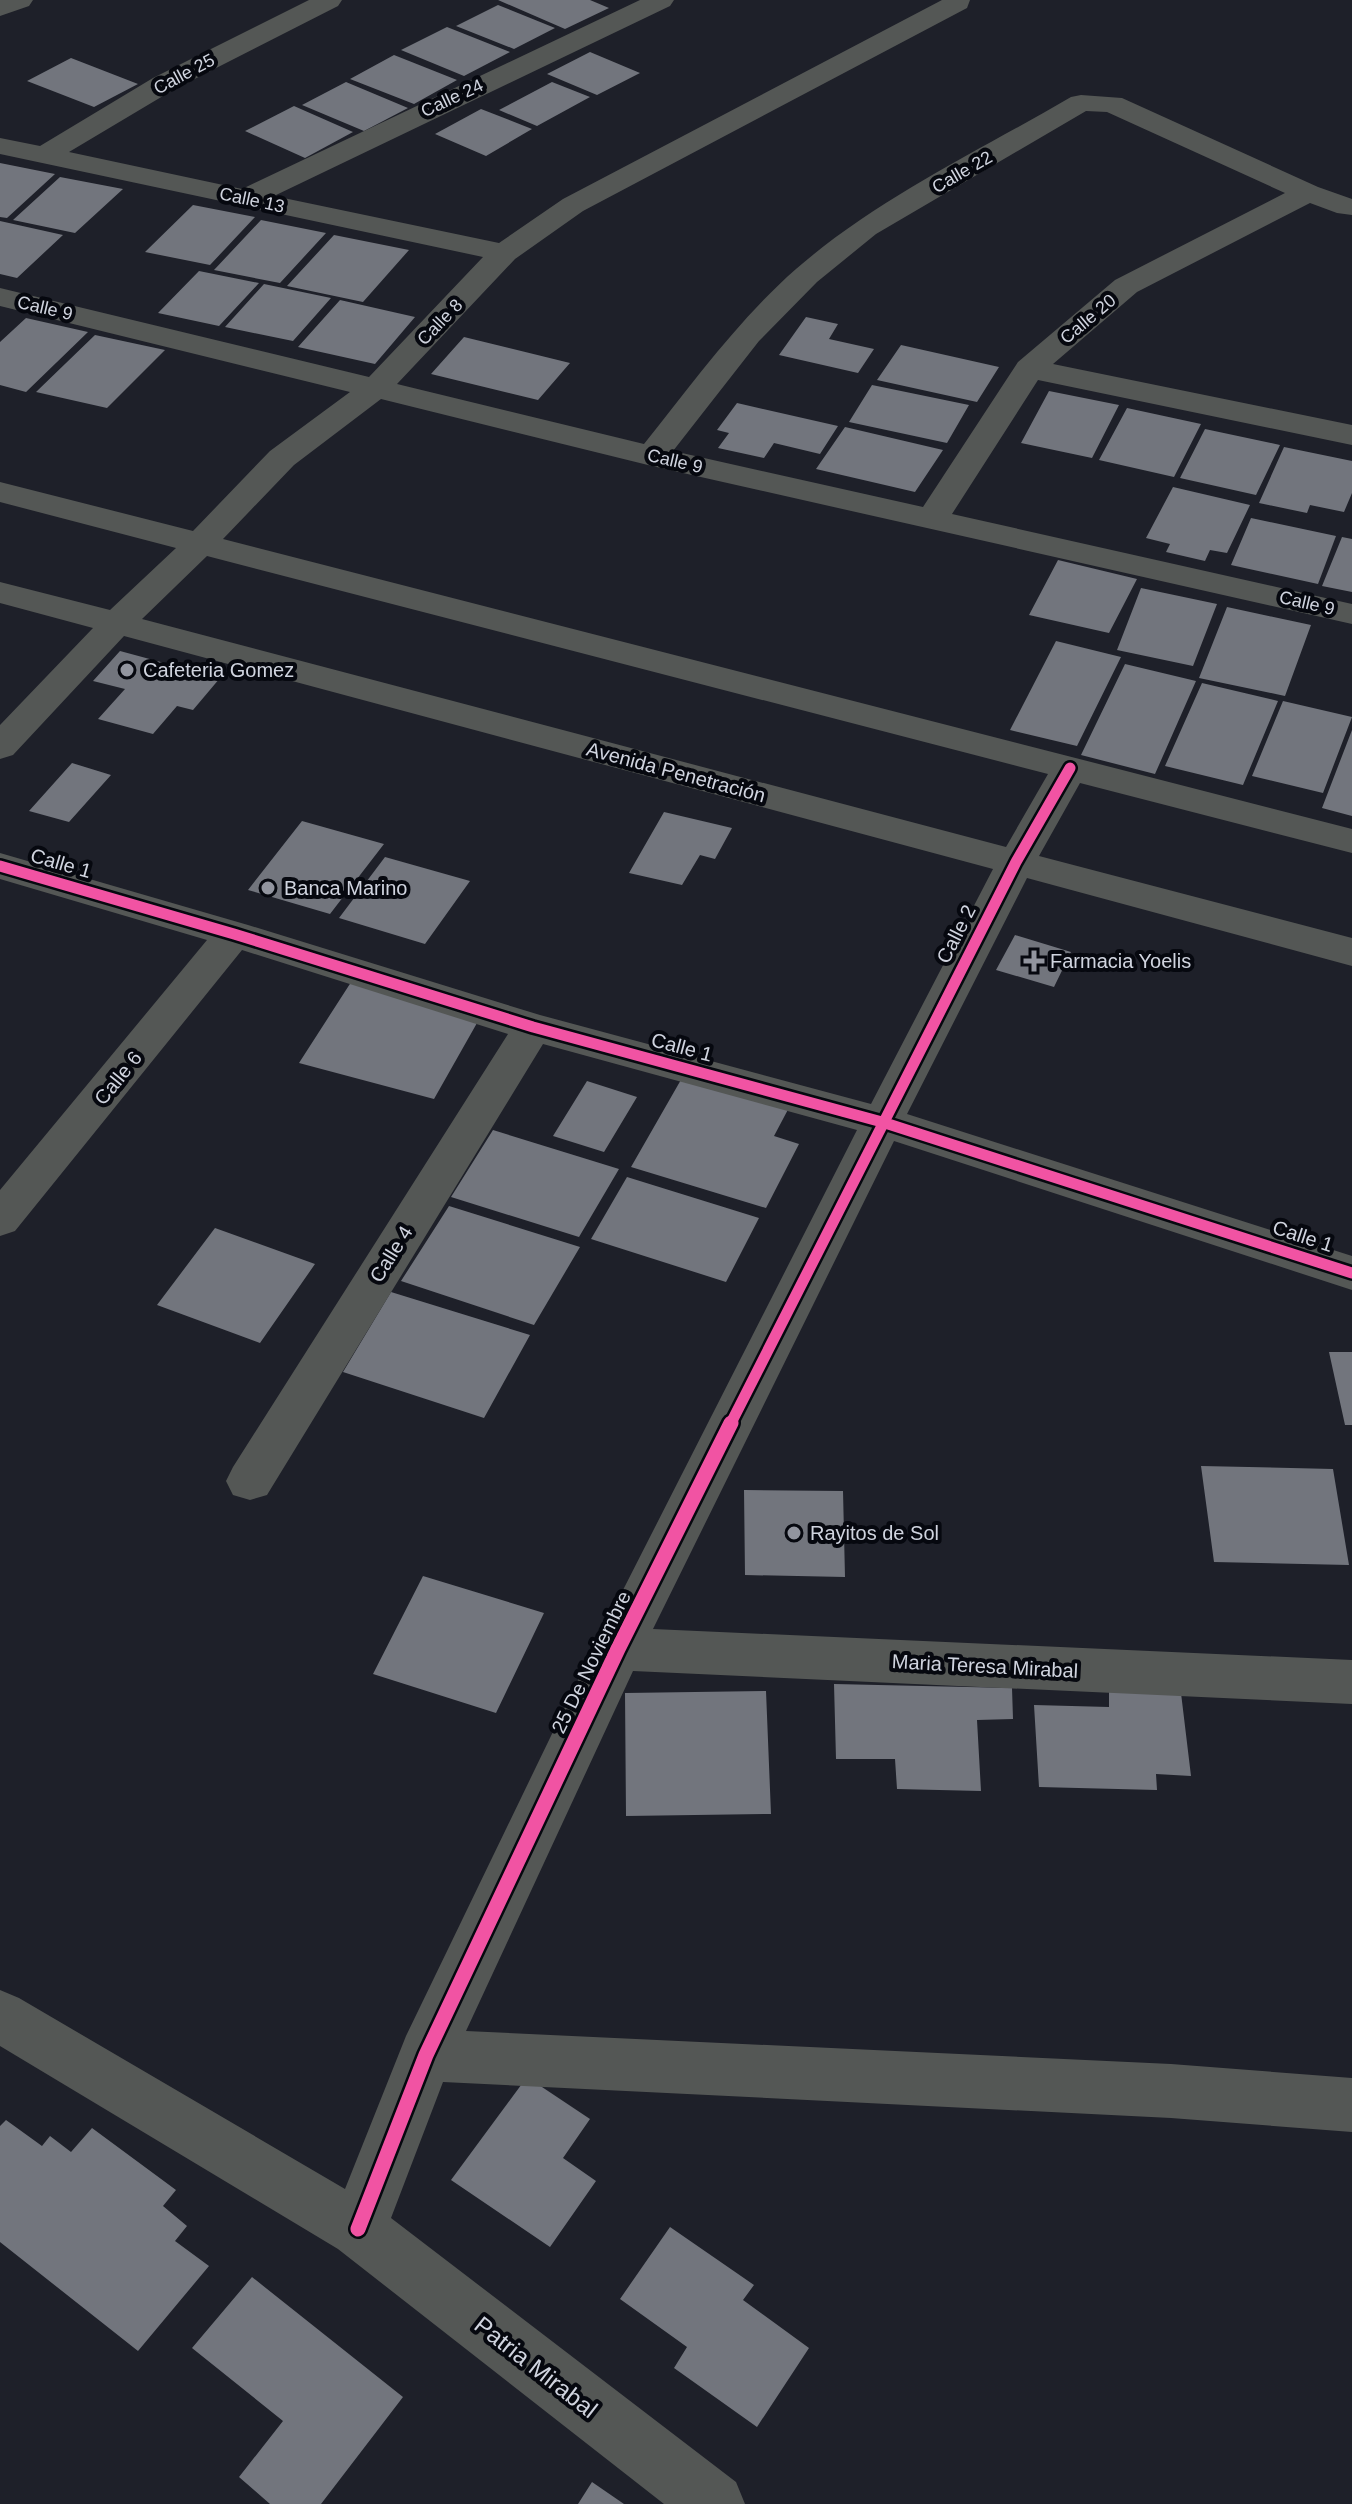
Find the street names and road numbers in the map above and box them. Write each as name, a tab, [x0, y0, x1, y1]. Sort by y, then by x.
street label: Calle 25	[150, 50, 218, 98]
street label: Calle 24	[418, 75, 486, 121]
street label: Calle 22	[928, 147, 996, 197]
street label: Calle 13	[218, 183, 286, 217]
street label: Calle 20	[1056, 290, 1120, 348]
street label: Calle 9	[15, 292, 75, 324]
street label: Calle 8	[413, 295, 467, 349]
street label: Calle 9	[645, 445, 705, 477]
street label: Calle 9	[1277, 587, 1337, 619]
street label: Avenida Penetración	[584, 738, 768, 806]
street label: Calle 1	[28, 844, 94, 882]
street label: Calle 2	[932, 901, 980, 967]
street label: Calle 1	[649, 1028, 715, 1066]
street label: Calle 6	[90, 1047, 146, 1109]
street label: Calle 1	[1270, 1216, 1336, 1256]
street label: Calle 4	[365, 1222, 417, 1286]
street label: 25 De Noviembre	[547, 1587, 635, 1737]
street label: Maria Teresa Mirabal	[891, 1650, 1079, 1682]
street label: Patria Mirabal	[469, 2311, 603, 2423]

